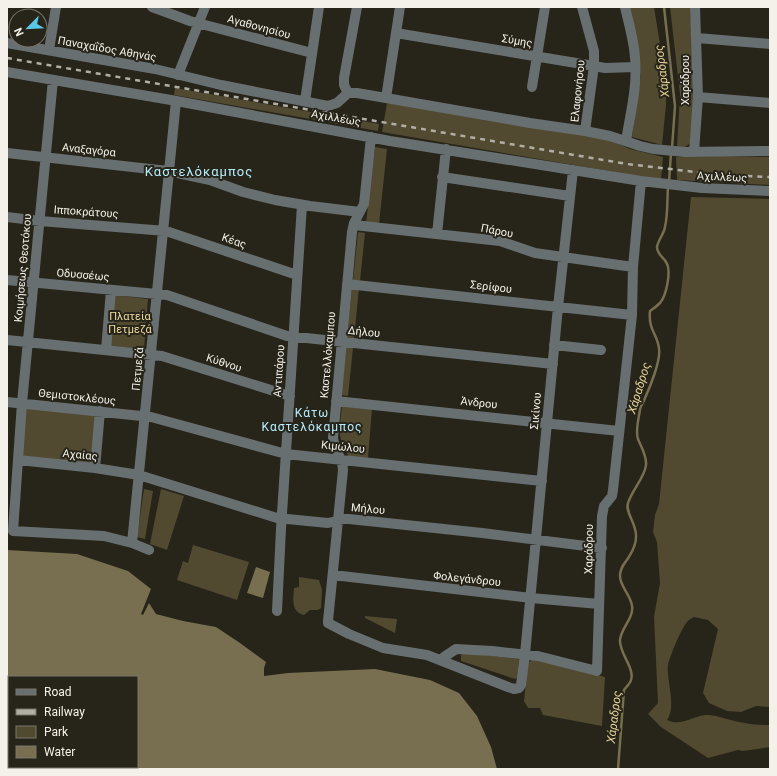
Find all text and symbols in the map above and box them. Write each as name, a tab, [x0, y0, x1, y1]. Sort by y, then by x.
north arrow	[8, 8, 48, 48]
street label: Αγαθονησίου	[226, 12, 292, 42]
text: N	[12, 25, 27, 38]
street label: Σύμης	[501, 32, 533, 50]
street label: Παναχαΐδος Αθηνάς	[57, 34, 157, 64]
water label: Χάραδρος	[652, 44, 672, 99]
street label: Χαράδρου	[679, 55, 692, 105]
street label: Ελαφονήσου	[568, 59, 588, 123]
street label: Αχιλλέως	[310, 107, 362, 129]
street label: Αναξαγόρα	[61, 141, 117, 159]
district label: Καστελόκαμπος	[145, 164, 253, 179]
street label: Αχιλλέως	[697, 169, 747, 185]
street label: Ιπποκράτους	[53, 203, 119, 221]
street label: Κοιμήσεως Θεοτόκου	[12, 213, 34, 323]
street label: Πάρου	[480, 222, 514, 240]
street label: Κέας	[220, 231, 248, 251]
street label: Οδυσσέως	[56, 266, 110, 284]
street label: Σερίφου	[469, 278, 513, 296]
park label: Πλατεία Πετμεζά	[108, 310, 152, 336]
street label: Καστελλόκαμπου	[318, 311, 338, 399]
street label: Δήλου	[347, 324, 381, 340]
street label: Αντιπάρου	[271, 344, 287, 398]
street label: Πετμεζά	[130, 346, 146, 391]
street label: Κύθνου	[205, 351, 243, 375]
water label: Χάραδρος	[624, 361, 653, 416]
street label: Θεμιστοκλέους	[38, 386, 116, 408]
street label: Σικίνου	[528, 392, 544, 430]
street label: Άνδρου	[460, 395, 498, 411]
district label: Κάτω Καστελόκαμπος	[262, 406, 362, 434]
street label: Κιμώλου	[320, 438, 366, 456]
street label: Αχαίας	[62, 447, 98, 463]
street label: Μήλου	[350, 501, 386, 517]
street label: Χαράδρου	[582, 524, 596, 574]
street label: Φολεγάνδρου	[433, 569, 501, 589]
legend	[8, 676, 138, 768]
text: Road	[44, 685, 72, 699]
water label: Χάραδρος	[604, 690, 624, 745]
text: Railway	[44, 705, 85, 719]
text: Park	[44, 725, 69, 739]
text: Water	[44, 745, 75, 759]

